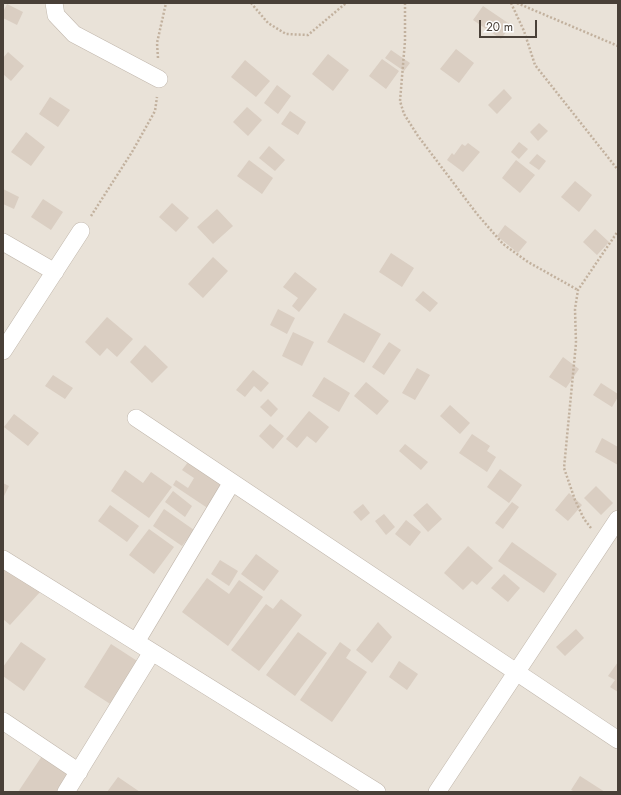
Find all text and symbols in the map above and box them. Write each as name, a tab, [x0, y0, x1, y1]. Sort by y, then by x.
scale bar	[481, 12, 539, 38]
text: 20 m	[486, 18, 513, 36]

